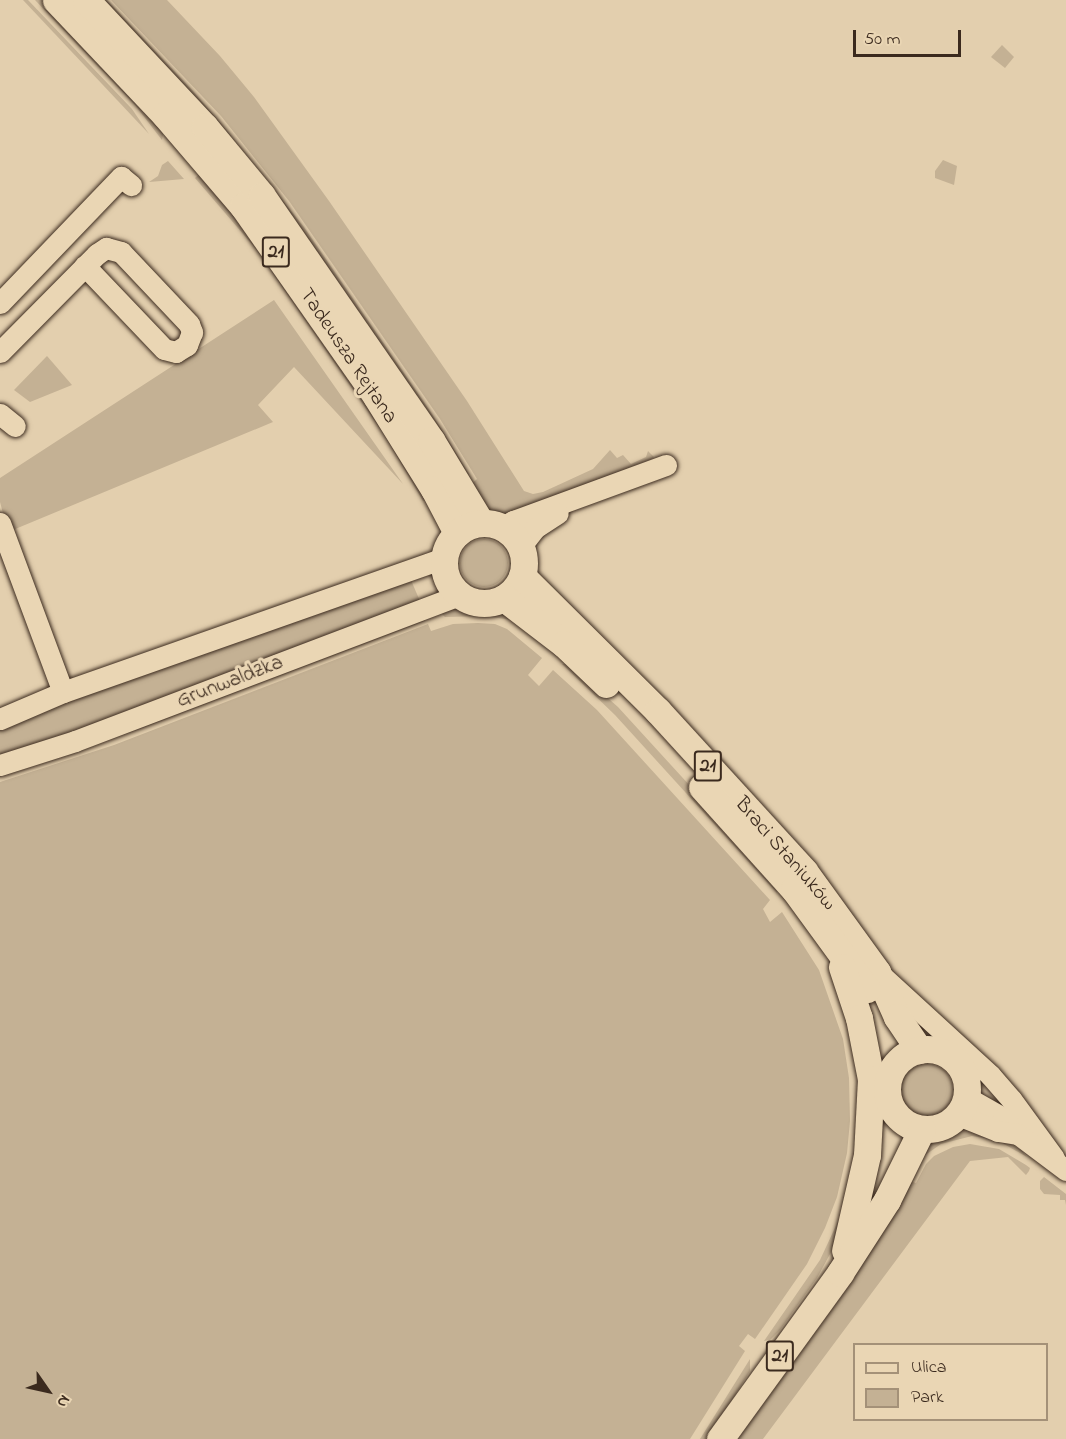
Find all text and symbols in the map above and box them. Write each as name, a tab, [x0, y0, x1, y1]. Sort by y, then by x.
scale bar	[856, 18, 964, 56]
text: 50 m	[864, 27, 901, 53]
road number: 21	[261, 235, 291, 269]
street label: Tadeusza Rejtana	[293, 283, 403, 429]
street label: Grunwaldzka	[173, 650, 287, 714]
road number: 21	[693, 749, 723, 783]
street label: Braci Staniuków	[729, 792, 841, 916]
road number: 21	[765, 1339, 795, 1373]
legend	[853, 1343, 1048, 1421]
text: Ulica	[911, 1355, 946, 1381]
north arrow	[18, 1361, 78, 1421]
text: Park	[911, 1385, 944, 1411]
text: N	[50, 1390, 76, 1412]

